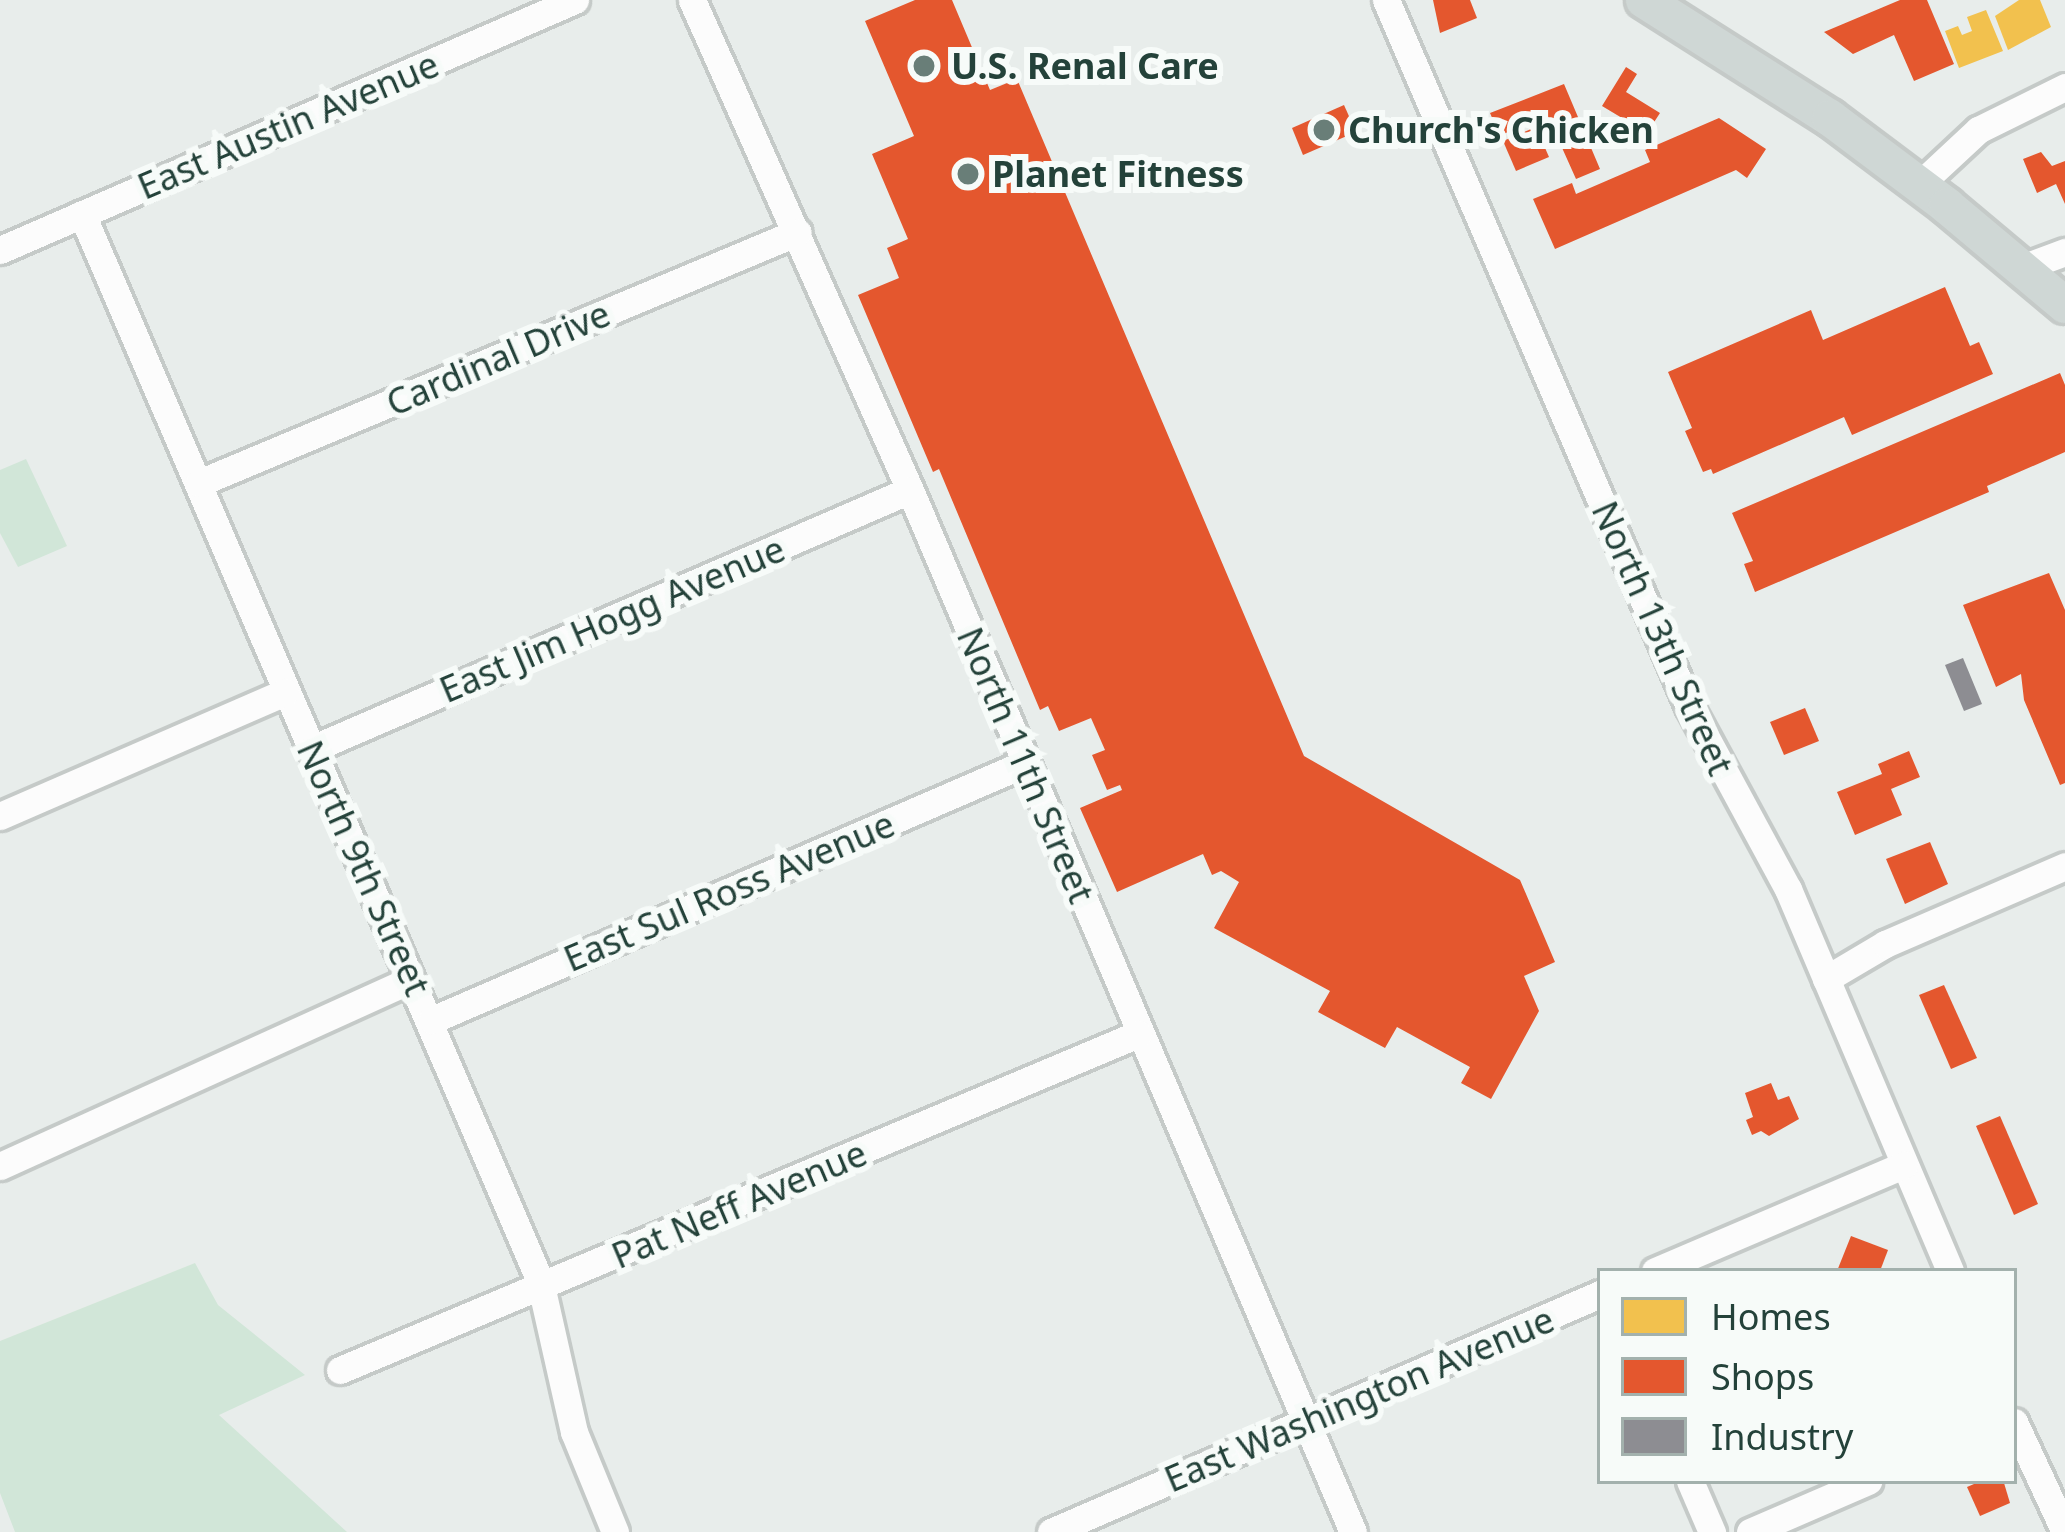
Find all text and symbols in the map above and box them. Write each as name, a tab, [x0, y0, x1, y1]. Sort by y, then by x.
street label: East Austin Avenue	[131, 42, 445, 208]
place label: U.S. Renal Care	[951, 44, 1219, 88]
marker: U.S. Renal Care	[908, 50, 940, 82]
place label: Church's Chicken	[1348, 108, 1654, 152]
marker: Church's Chicken	[1311, 117, 1337, 143]
place label: Planet Fitness	[992, 152, 1244, 196]
marker: Planet Fitness	[955, 161, 981, 187]
street label: Cardinal Drive	[380, 291, 616, 425]
street label: North 13th Street	[1583, 495, 1743, 781]
street label: East Jim Hogg Avenue	[433, 527, 791, 711]
street label: North 11th Street	[949, 621, 1103, 909]
street label: North 9th Street	[288, 734, 440, 1002]
street label: East Sul Ross Avenue	[557, 802, 901, 980]
street label: Pat Neff Avenue	[605, 1131, 873, 1277]
legend	[1597, 1268, 2017, 1484]
text: Homes	[1711, 1292, 1831, 1341]
street label: East Washington Avenue	[1158, 1297, 1560, 1501]
text: Shops	[1711, 1352, 1814, 1401]
text: Industry	[1711, 1412, 1853, 1461]

